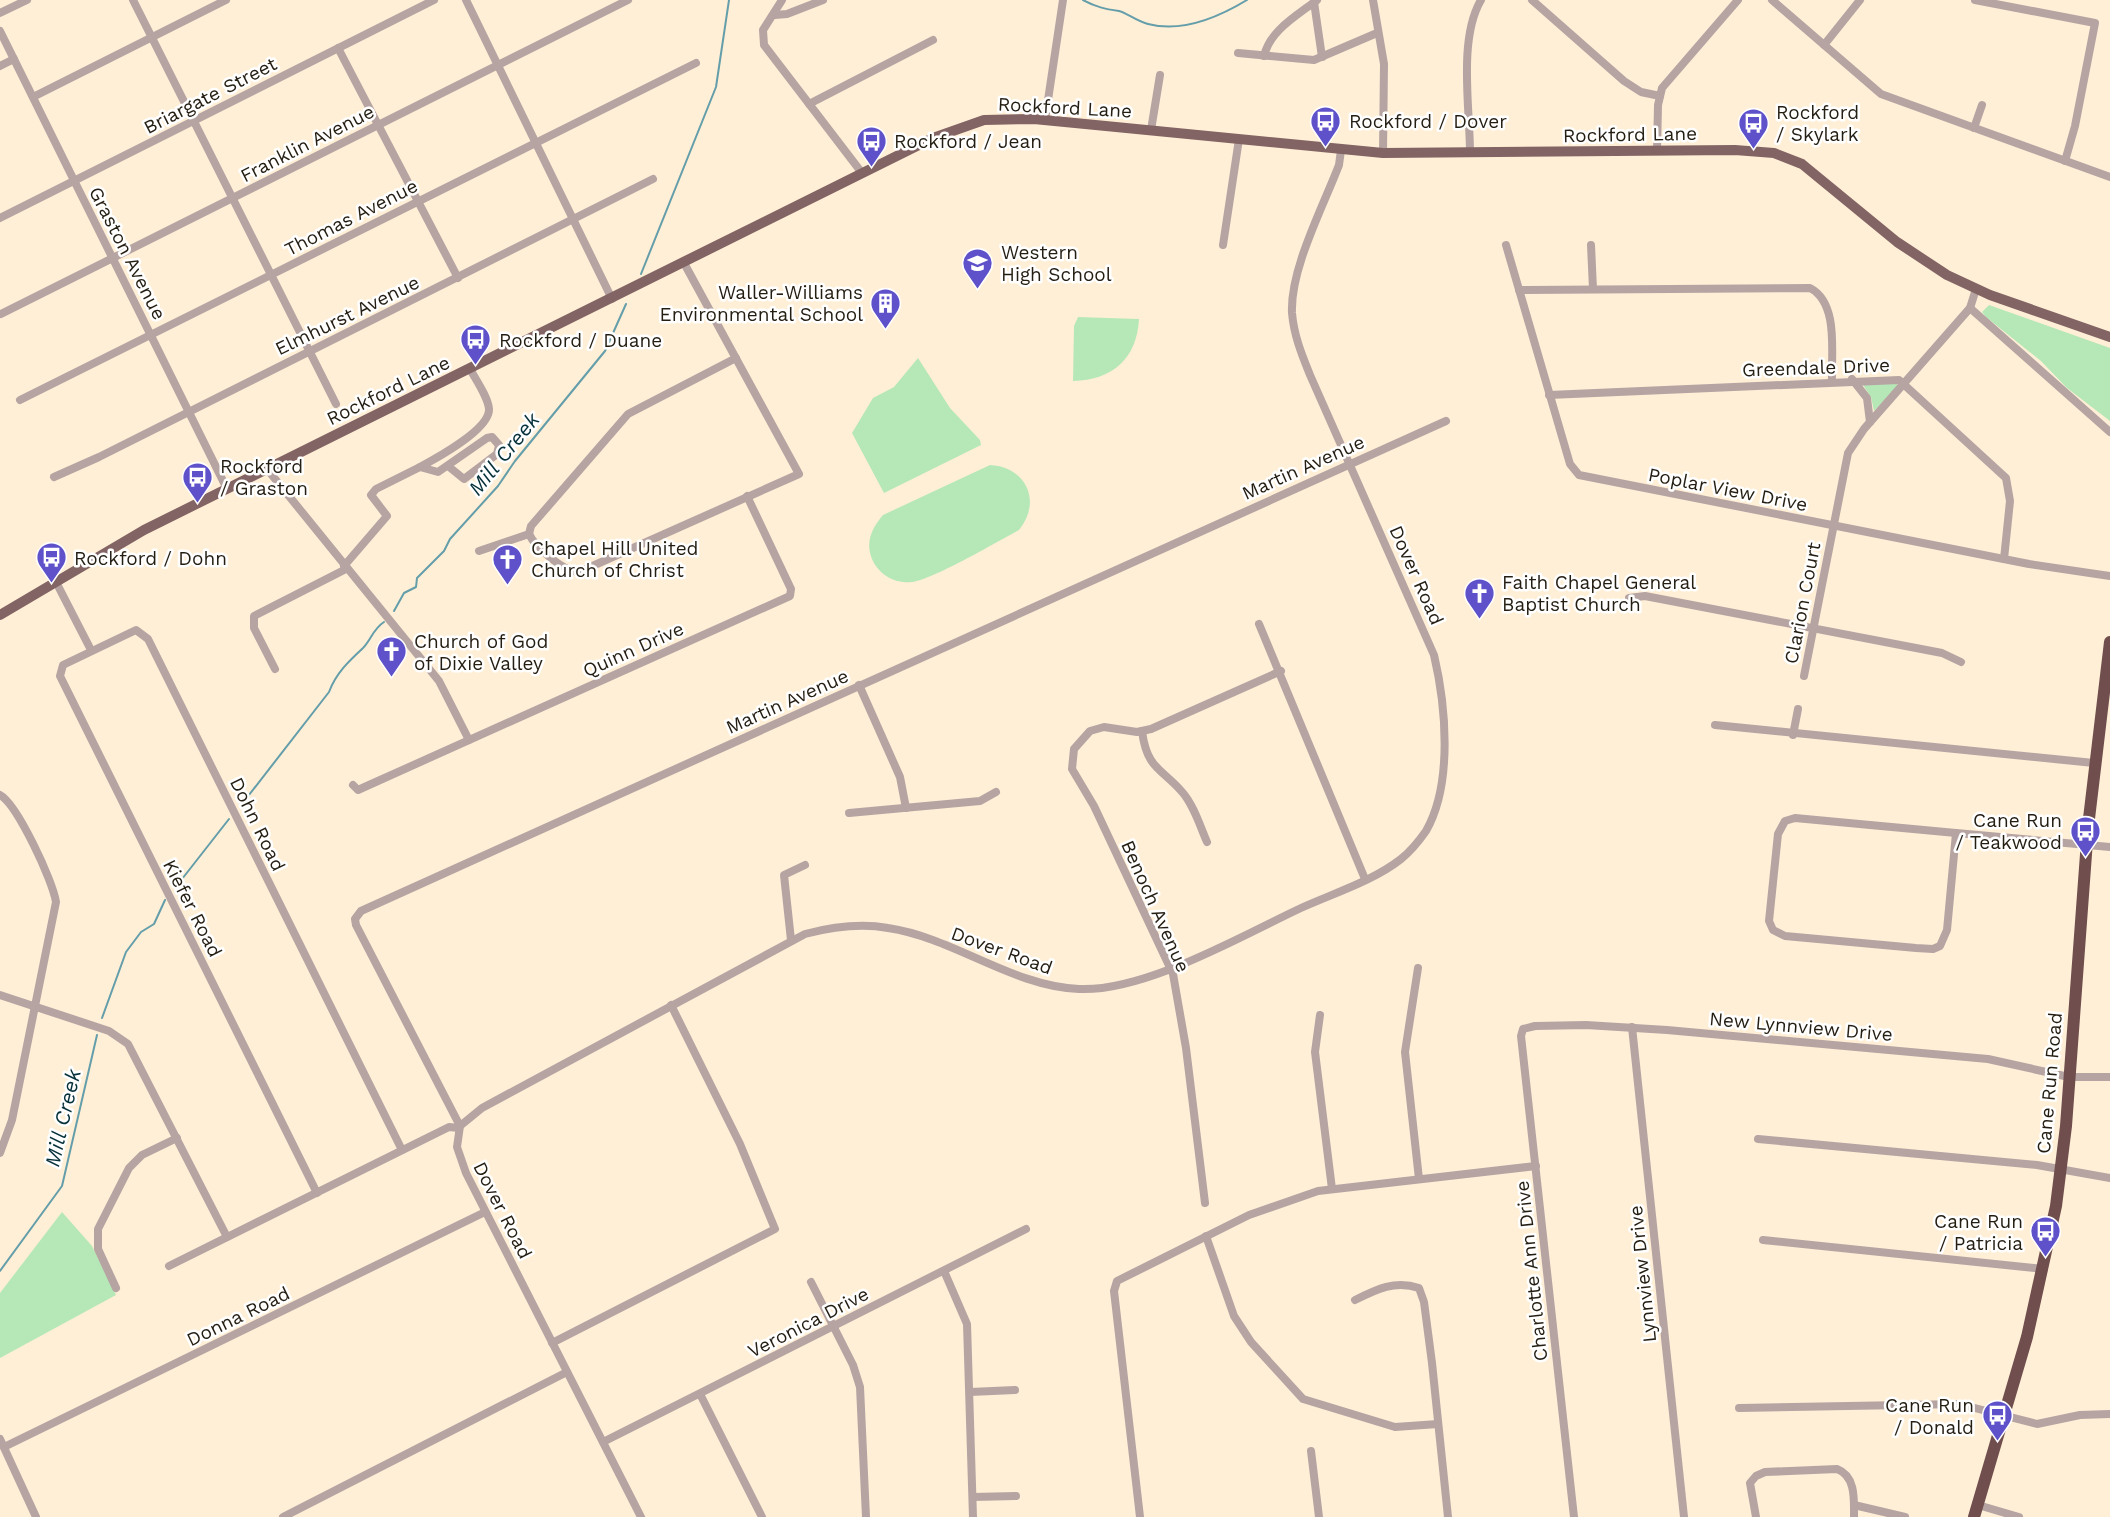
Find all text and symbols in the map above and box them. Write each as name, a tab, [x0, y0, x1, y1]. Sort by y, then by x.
street label: Briargate Street	[140, 52, 281, 139]
street label: Rockford Lane	[997, 92, 1133, 123]
street label: Franklin Avenue	[236, 100, 378, 187]
place label: Rockford / Skylark	[1776, 101, 1859, 146]
bus stop icon: Rockford / Dover	[1309, 104, 1343, 148]
bus stop icon: Rockford / Skylark	[1736, 106, 1770, 150]
place label: Rockford / Dover	[1349, 110, 1507, 133]
street label: Rockford Lane	[1563, 122, 1697, 147]
bus stop icon: Rockford / Jean	[854, 124, 888, 168]
place label: Rockford / Jean	[894, 130, 1042, 153]
street label: Thomas Avenue	[281, 174, 422, 261]
street label: Graston Avenue	[84, 183, 171, 324]
place label: Western High School	[1001, 241, 1112, 286]
school or university icon: Western High School	[961, 246, 995, 290]
street label: Elmhurst Avenue	[271, 271, 423, 360]
place label: Waller-Williams Environmental School	[660, 281, 863, 326]
building icon: Waller-Williams Environmental School	[869, 286, 903, 330]
bus stop icon: Rockford / Duane	[459, 323, 493, 367]
place label: Rockford / Duane	[499, 329, 662, 352]
street label: Rockford Lane	[323, 351, 454, 430]
street label: Greendale Drive	[1742, 353, 1890, 382]
water label: Mill Creek	[463, 407, 545, 500]
street label: Martin Avenue	[1238, 430, 1368, 505]
place label: Rockford / Graston	[220, 455, 308, 500]
bus stop icon: Rockford / Graston	[180, 460, 214, 504]
street label: Poplar View Drive	[1646, 463, 1809, 516]
street label: Dover Road	[1384, 522, 1449, 628]
place label: Chapel Hill United Church of Christ	[531, 537, 699, 582]
street label: Clarion Court	[1779, 540, 1826, 666]
bus stop icon: Rockford / Dohn	[34, 541, 68, 585]
church icon: Chapel Hill United Church of Christ	[491, 542, 525, 586]
place label: Rockford / Dohn	[74, 547, 227, 570]
place label: Faith Chapel General Baptist Church	[1502, 571, 1696, 616]
church icon: Faith Chapel General Baptist Church	[1462, 576, 1496, 620]
street label: Quinn Drive	[579, 617, 687, 682]
place label: Church of God of Dixie Valley	[414, 630, 548, 675]
church icon: Church of God of Dixie Valley	[374, 635, 408, 679]
street label: Martin Avenue	[722, 664, 852, 739]
street label: Dohn Road	[225, 774, 290, 875]
place label: Cane Run / Teakwood	[1956, 809, 2062, 854]
bus stop icon: Cane Run / Teakwood	[2068, 814, 2102, 858]
street label: Benoch Avenue	[1116, 837, 1195, 976]
street label: Kiefer Road	[158, 855, 227, 961]
street label: Dover Road	[948, 922, 1056, 979]
street label: New Lynnview Drive	[1708, 1007, 1894, 1046]
street label: Cane Run Road	[2032, 1011, 2067, 1155]
water label: Mill Creek	[39, 1066, 86, 1169]
street label: Dover Road	[468, 1158, 537, 1263]
street label: Charlotte Ann Drive	[1511, 1179, 1552, 1362]
street label: Lynnview Drive	[1624, 1204, 1661, 1344]
place label: Cane Run / Patricia	[1934, 1210, 2023, 1255]
bus stop icon: Cane Run / Patricia	[2029, 1215, 2063, 1259]
street label: Donna Road	[183, 1282, 294, 1351]
street label: Veronica Drive	[744, 1282, 873, 1363]
place label: Cane Run / Donald	[1885, 1394, 1974, 1439]
bus stop icon: Cane Run / Donald	[1980, 1399, 2014, 1443]

